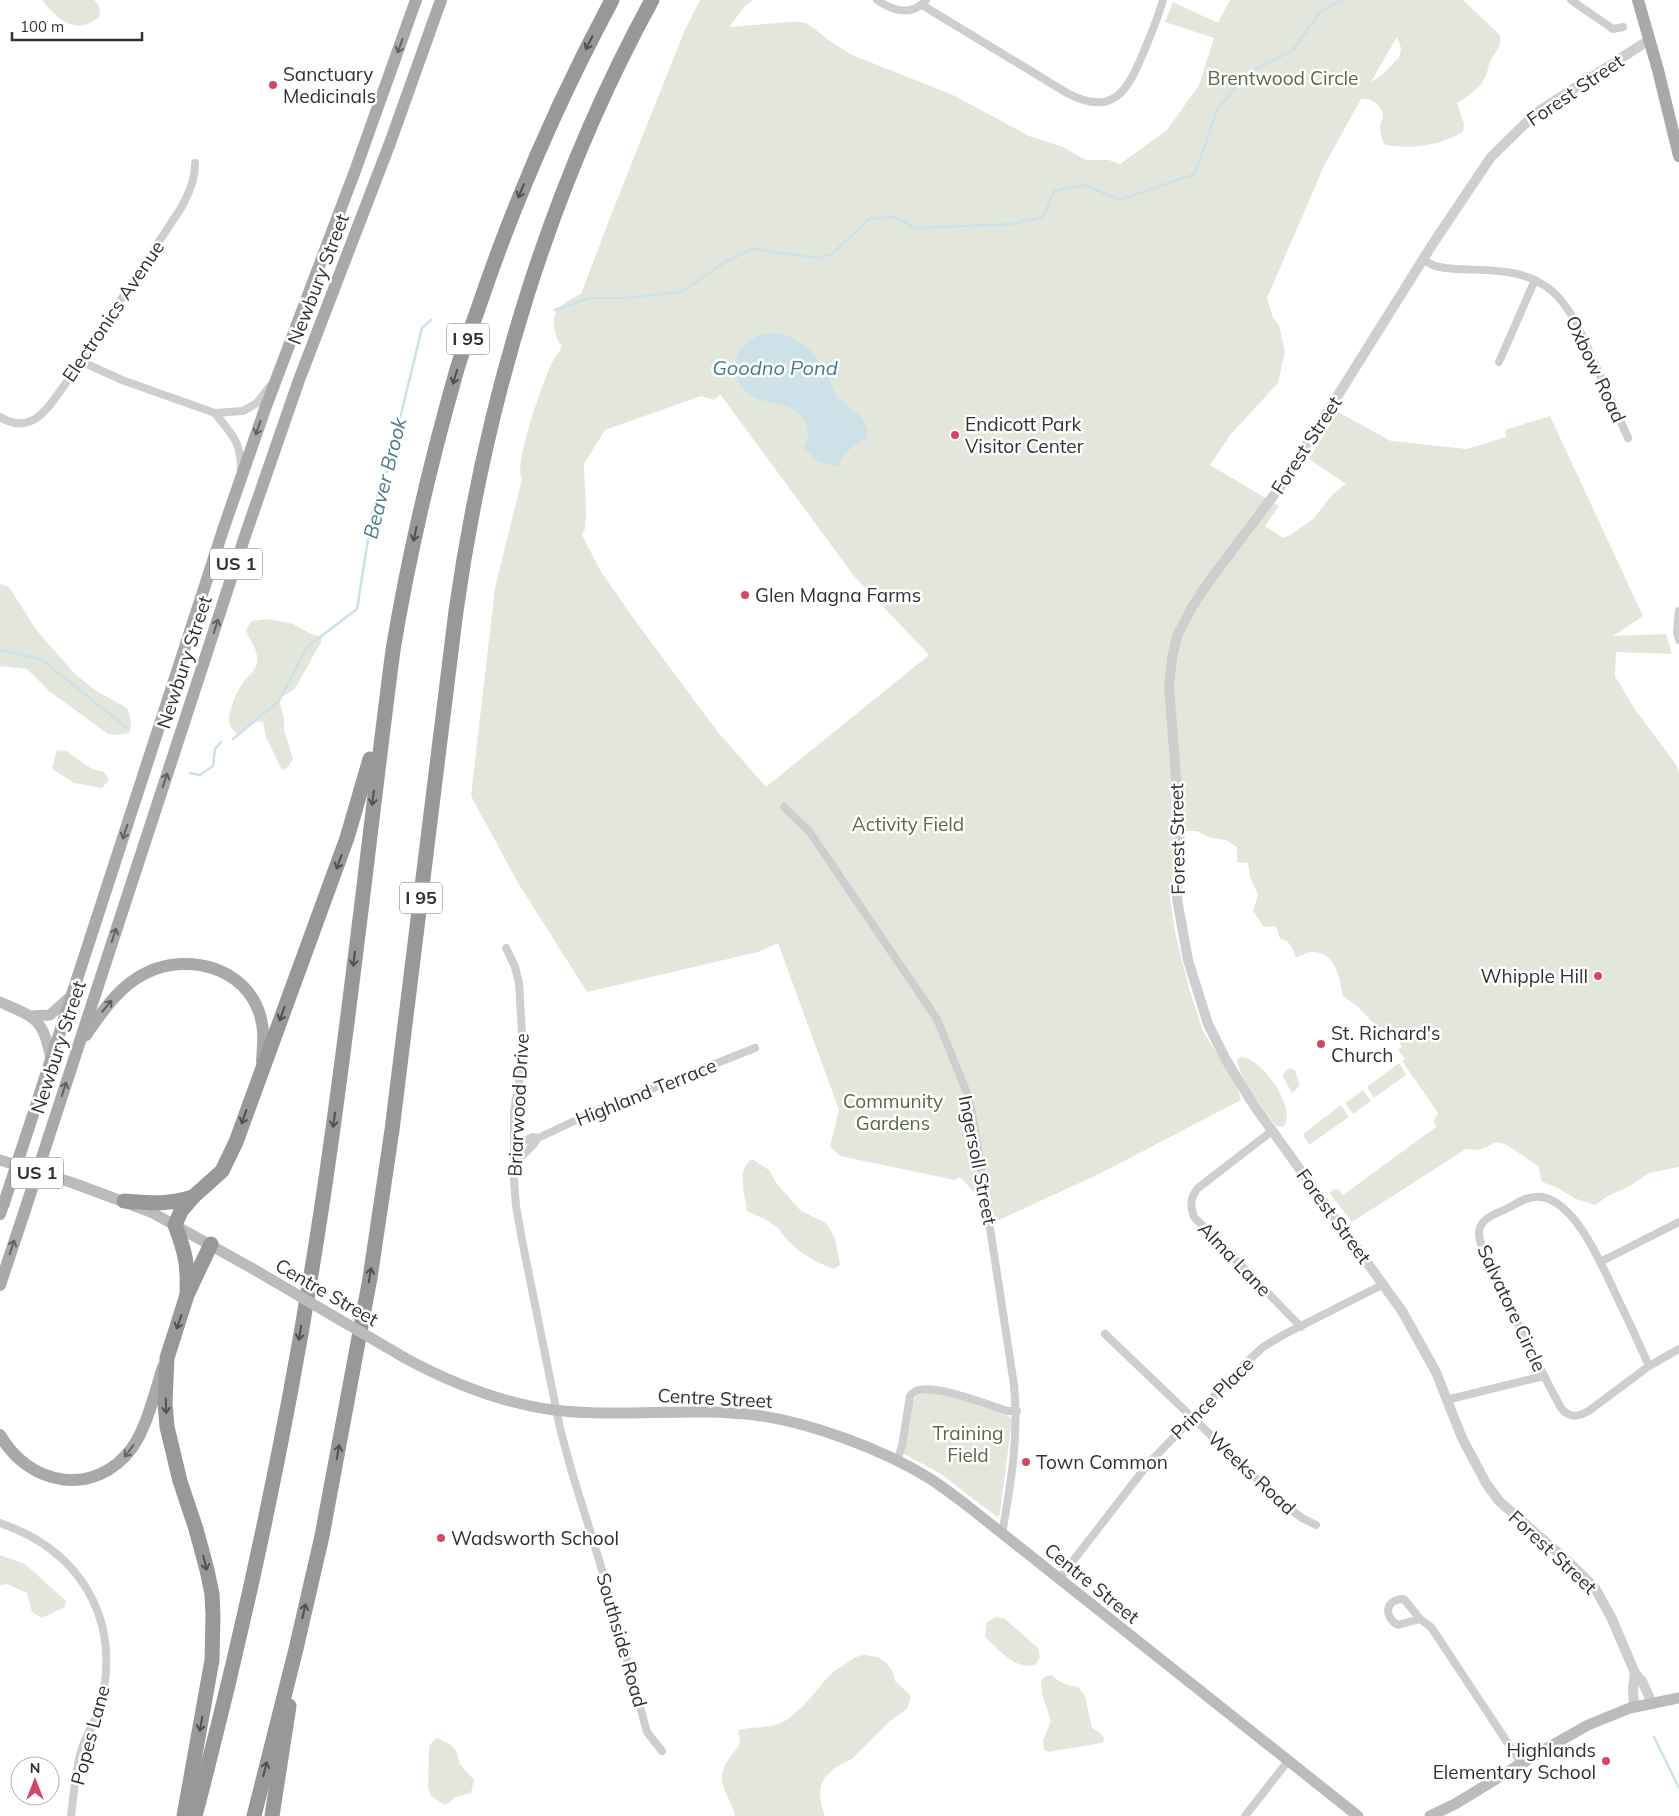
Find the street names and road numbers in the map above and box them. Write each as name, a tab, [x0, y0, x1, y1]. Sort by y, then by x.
street label: Forest Street	[1522, 49, 1628, 131]
street label: Newbury Street	[282, 210, 354, 348]
street label: Electronics Avenue	[57, 236, 169, 386]
street label: Oxbow Road	[1561, 312, 1631, 426]
road number: I 95	[447, 324, 489, 354]
street label: Forest Street	[1265, 391, 1347, 498]
road number: US 1	[210, 548, 262, 580]
street label: Newbury Street	[151, 592, 217, 731]
street label: Forest Street	[1164, 783, 1190, 895]
road number: I 95	[400, 882, 442, 914]
street label: Newbury Street	[25, 977, 91, 1116]
street label: Briarwood Drive	[502, 1033, 534, 1177]
street label: Highland Terrace	[572, 1053, 720, 1131]
street label: Ingersoll Street	[954, 1093, 1002, 1227]
road number: US 1	[11, 1158, 63, 1188]
street label: Forest Street	[1291, 1164, 1377, 1269]
street label: Alma Lane	[1193, 1217, 1277, 1301]
street label: Salvatore Circle	[1472, 1241, 1552, 1375]
street label: Centre Street	[271, 1253, 383, 1331]
street label: Prince Place	[1166, 1352, 1258, 1444]
street label: Centre Street	[657, 1383, 773, 1413]
street label: Weeks Road	[1203, 1426, 1301, 1520]
street label: Forest Street	[1504, 1505, 1602, 1599]
street label: Centre Street	[1040, 1537, 1145, 1629]
street label: Southside Road	[591, 1570, 653, 1710]
street label: Popes Lane	[65, 1683, 115, 1787]

